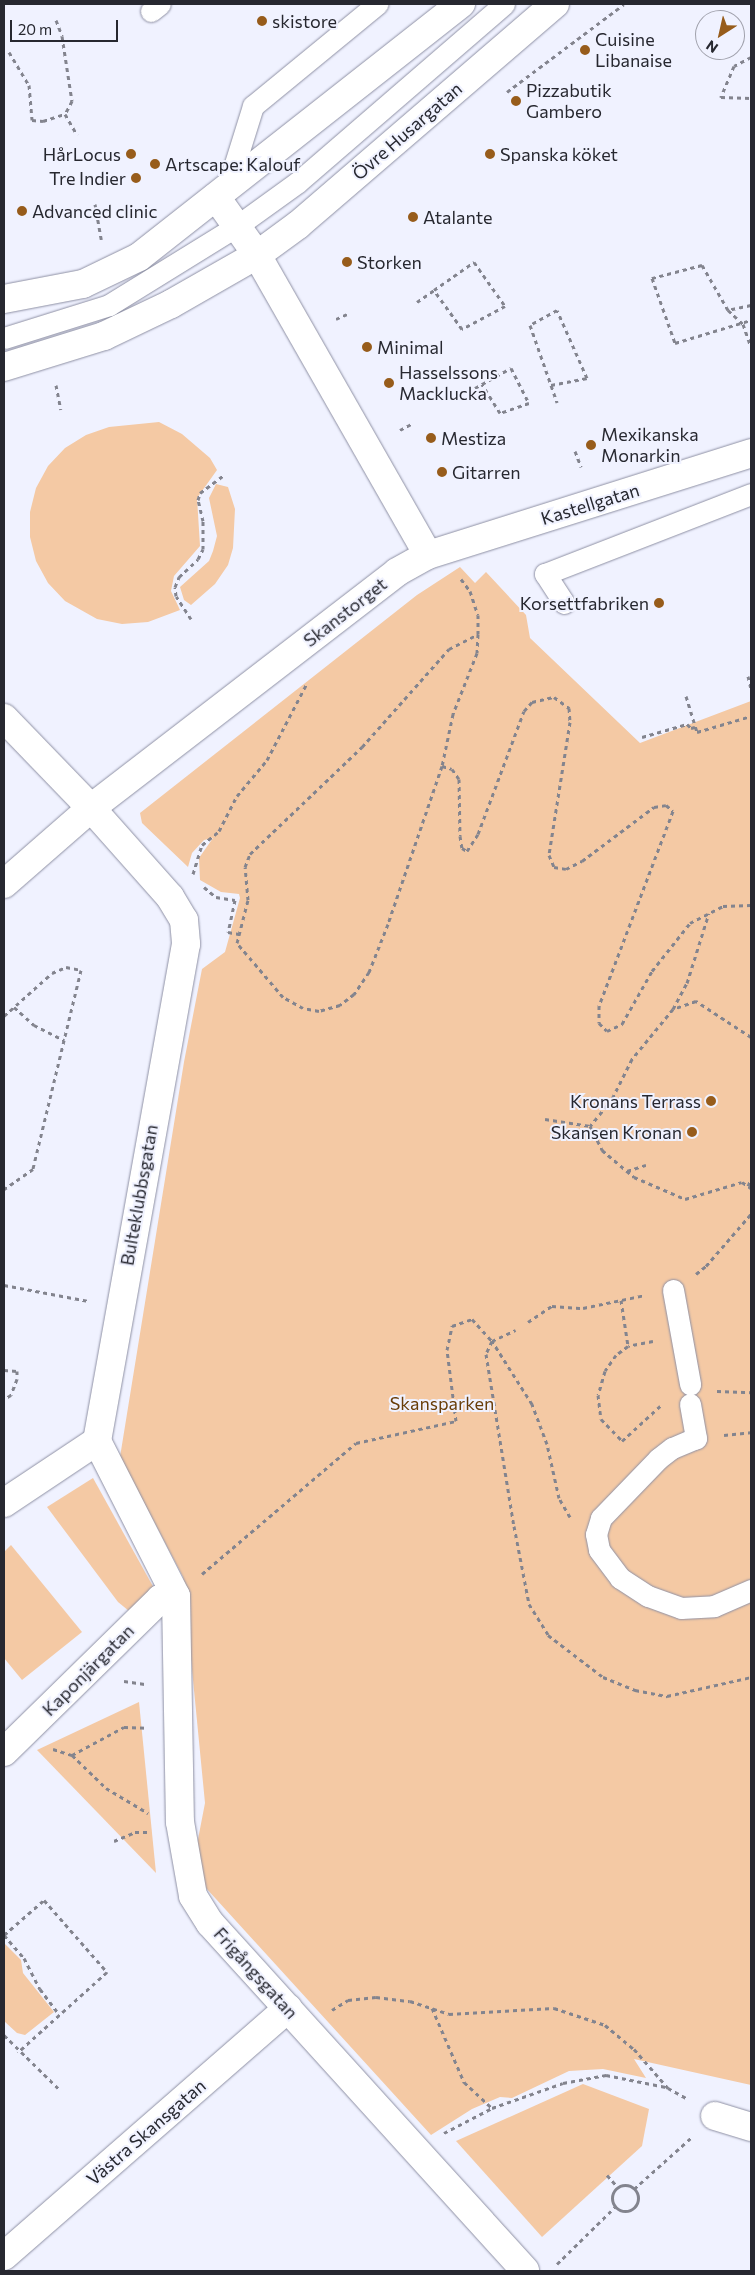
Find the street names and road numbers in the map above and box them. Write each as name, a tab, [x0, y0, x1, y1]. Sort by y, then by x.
street label: Övre Husargatan	[348, 77, 466, 185]
street label: Kastellgatan	[538, 479, 642, 529]
street label: Skanstorget	[299, 573, 391, 651]
street label: Bulteklubbsgatan	[116, 1123, 162, 1267]
street label: Kaponjärgatan	[38, 1620, 138, 1720]
street label: Frigångsgatan	[209, 1923, 303, 2023]
street label: Västra Skansgatan	[82, 2074, 210, 2190]

